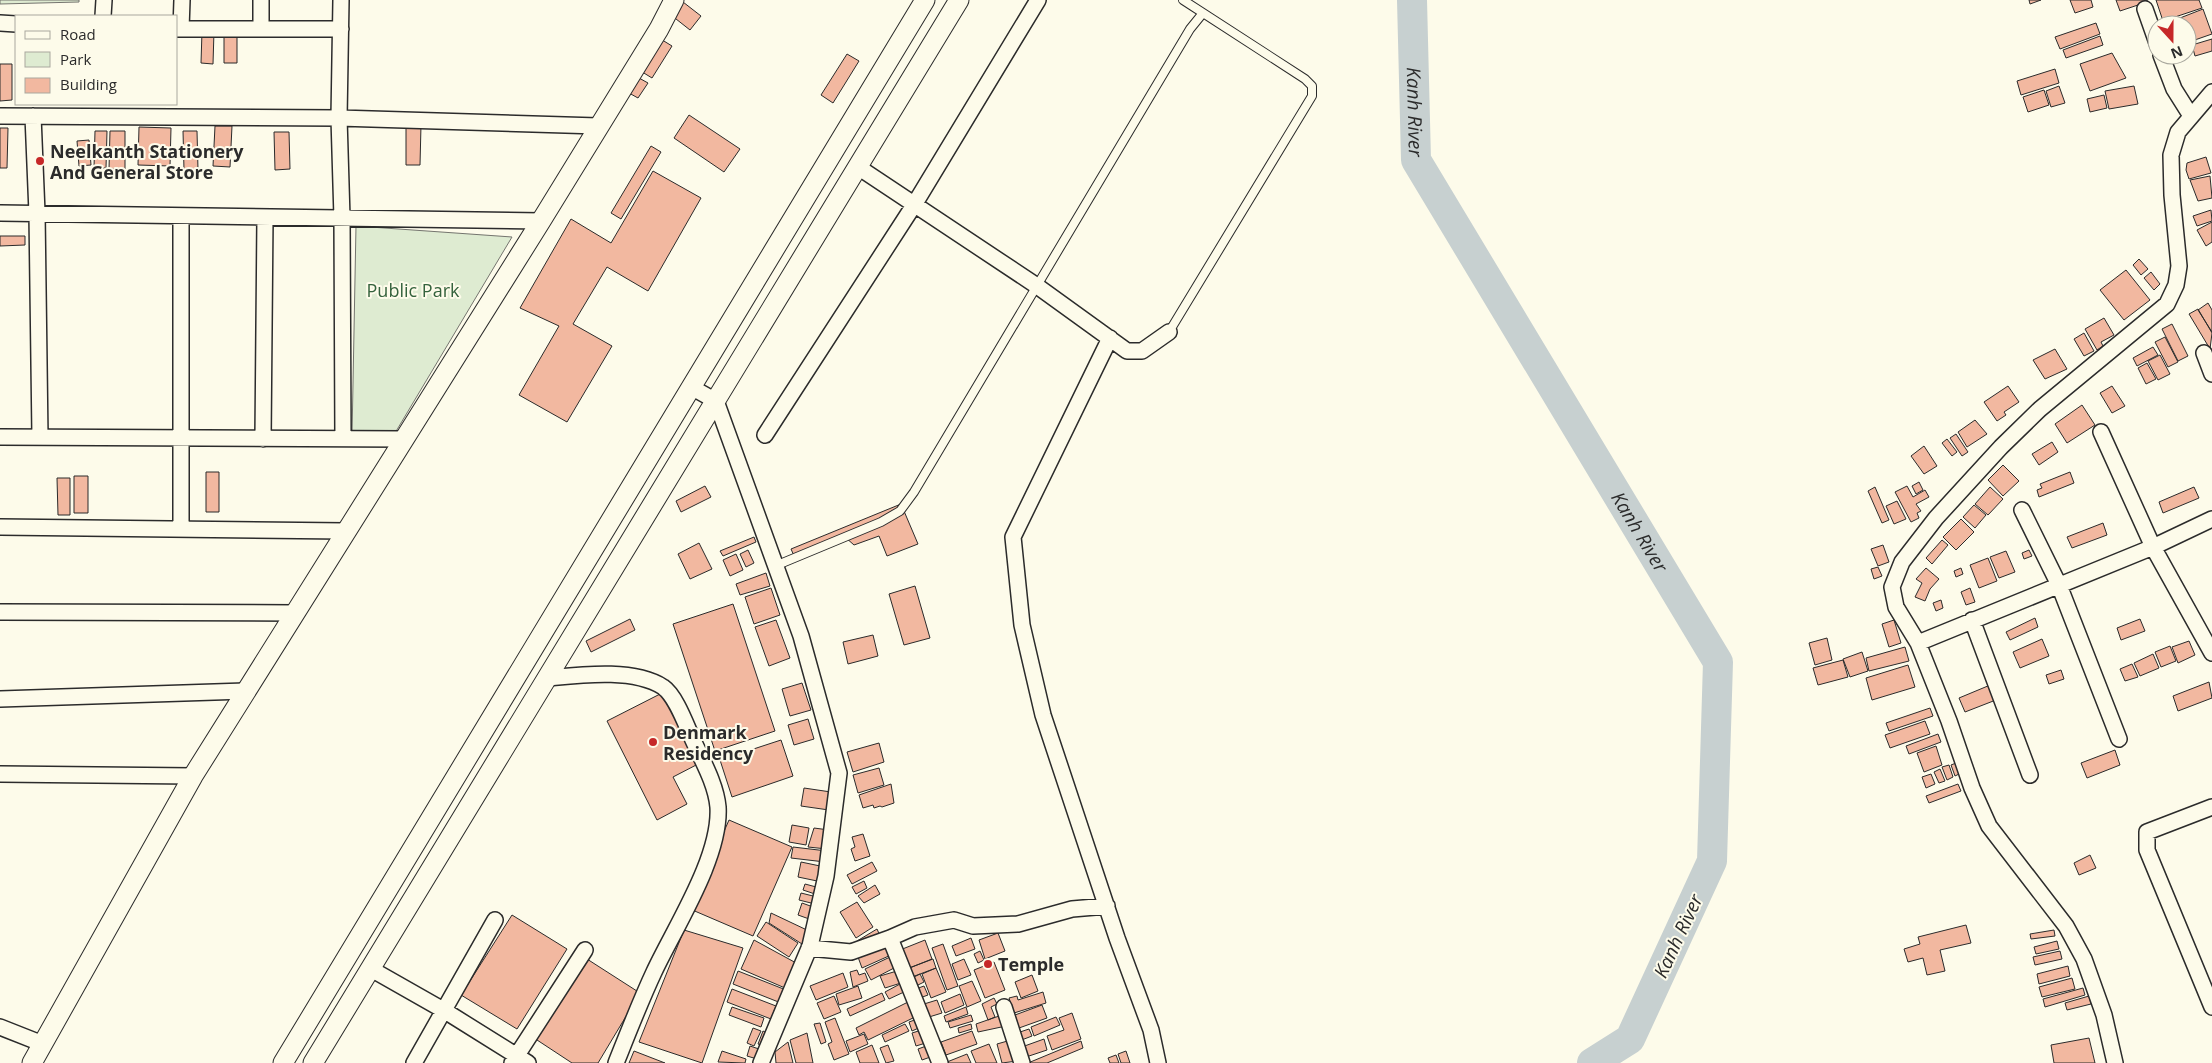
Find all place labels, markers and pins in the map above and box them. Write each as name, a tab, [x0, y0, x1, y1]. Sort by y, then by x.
place label: Neelkanth Stationery And General Store	[50, 139, 244, 184]
marker: Neelkanth Stationery And General Store	[34, 155, 46, 167]
place label: Denmark Residency	[663, 720, 754, 765]
marker: Denmark Residency	[647, 736, 659, 748]
place label: Temple	[998, 952, 1064, 976]
marker: Temple	[982, 958, 994, 970]

